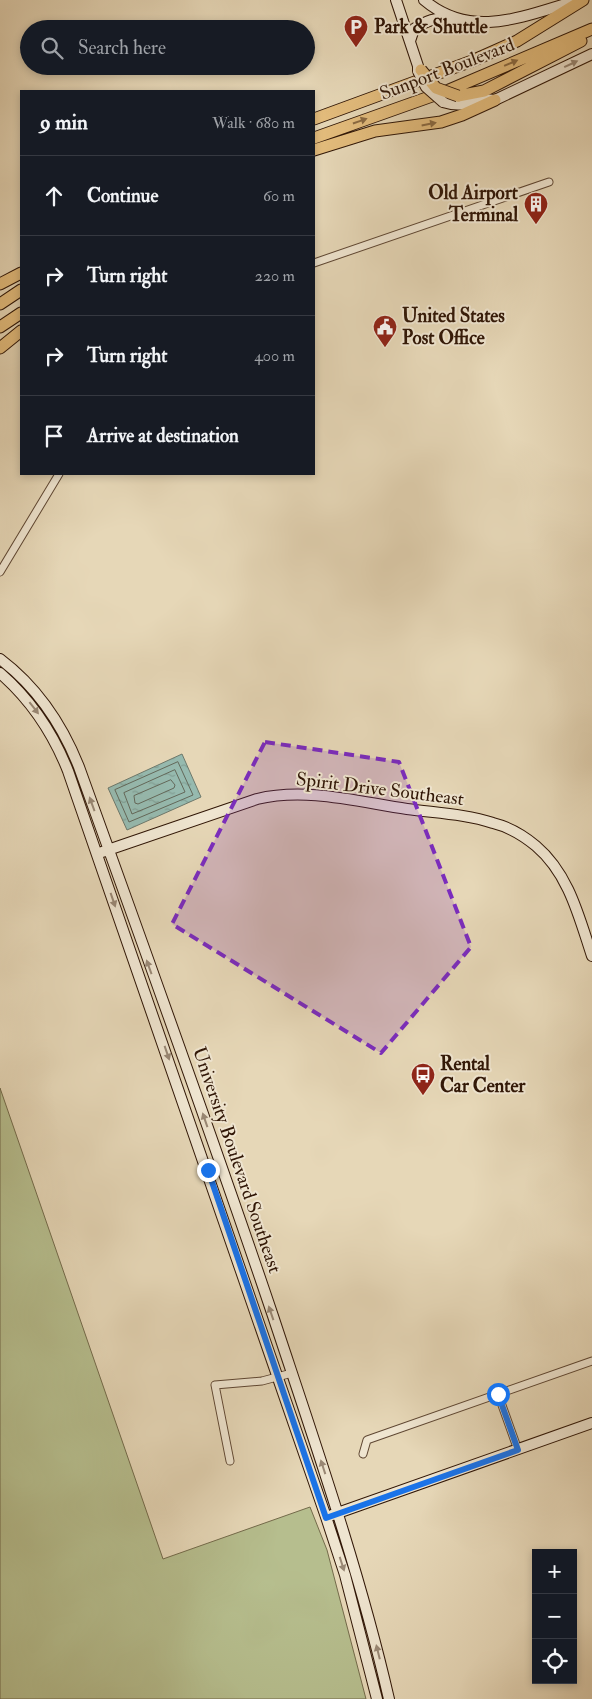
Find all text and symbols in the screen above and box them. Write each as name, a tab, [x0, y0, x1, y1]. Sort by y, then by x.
parking icon: Park & Shuttle	[343, 14, 369, 48]
place label: Park & Shuttle	[374, 15, 488, 39]
search box	[20, 20, 315, 75]
street label: Sunport Boulevard	[376, 32, 519, 107]
icon: search	[38, 34, 66, 62]
text: Search here	[78, 36, 166, 60]
one-way arrow	[504, 59, 518, 67]
one-way arrow	[564, 60, 578, 68]
text: 9 min	[40, 109, 88, 136]
text: Walk · 680 m	[212, 113, 295, 133]
one-way arrow	[352, 117, 367, 124]
one-way arrow	[422, 120, 438, 128]
place label: Old Airport Terminal	[428, 181, 519, 227]
icon: ahead	[40, 182, 68, 210]
text: Continue	[87, 184, 158, 208]
text: 60 m	[263, 186, 295, 206]
building icon: Old Airport Terminal	[523, 191, 549, 225]
icon: right	[40, 262, 68, 290]
text: Turn right	[87, 264, 167, 288]
text: 220 m	[255, 266, 295, 286]
place label: United States Post Office	[402, 304, 505, 350]
public building icon: United States Post Office	[372, 314, 398, 348]
icon: right	[40, 342, 68, 370]
text: Turn right	[87, 344, 167, 368]
text: 400 m	[254, 346, 295, 366]
icon: arrive	[40, 422, 68, 450]
text: Arrive at destination	[87, 424, 239, 448]
one-way arrow	[28, 701, 39, 714]
street label: Spirit Drive Southeast	[295, 767, 465, 812]
one-way arrow	[88, 796, 96, 811]
one-way arrow	[109, 893, 117, 908]
one-way arrow	[145, 959, 153, 974]
street label: University Boulevard Southeast	[187, 1044, 287, 1276]
one-way arrow	[164, 1046, 171, 1061]
place label: Rental Car Center	[440, 1052, 526, 1098]
bus stop icon: Rental Car Center	[410, 1062, 436, 1096]
one-way arrow	[201, 1112, 209, 1127]
route end	[197, 1159, 220, 1182]
one-way arrow	[267, 1305, 275, 1320]
route start	[487, 1383, 510, 1406]
one-way arrow	[319, 1459, 327, 1474]
map controls	[532, 1549, 577, 1684]
button: +	[532, 1549, 577, 1594]
one-way arrow	[338, 1556, 346, 1571]
button: −	[532, 1594, 577, 1639]
button: locate	[532, 1639, 577, 1684]
one-way arrow	[374, 1644, 382, 1659]

